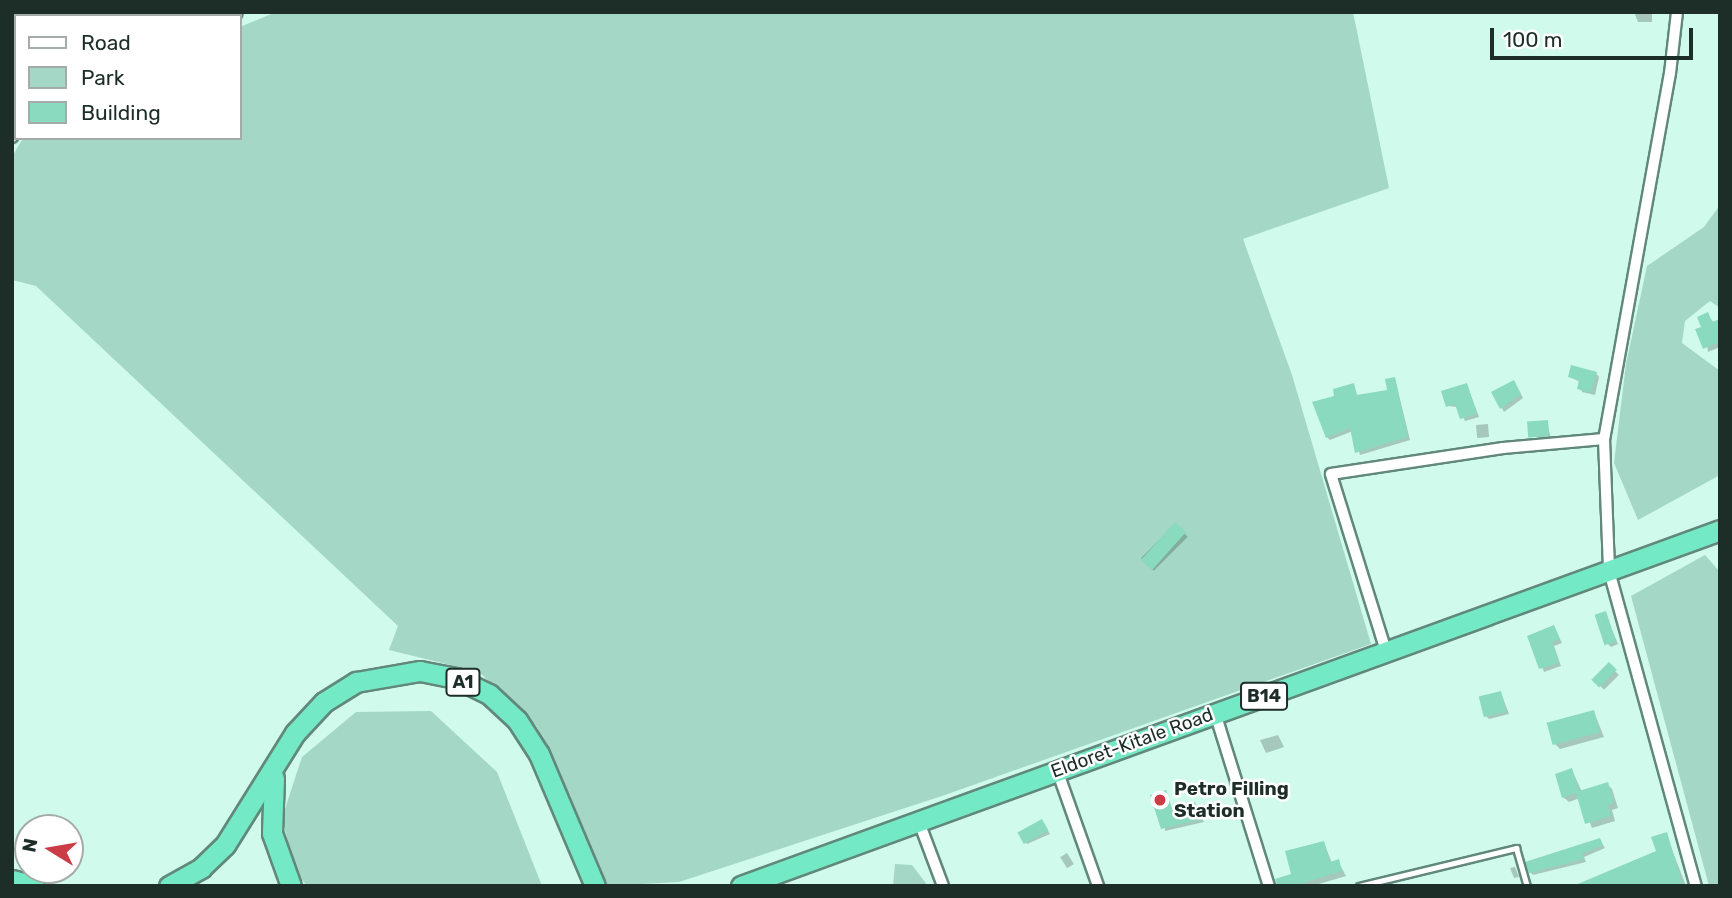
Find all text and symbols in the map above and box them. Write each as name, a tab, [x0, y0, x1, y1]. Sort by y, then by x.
legend	[14, 14, 242, 140]
scale bar	[1494, 14, 1697, 58]
text: 100 m	[1503, 27, 1562, 52]
text: Road	[81, 30, 131, 55]
text: Park	[81, 65, 125, 90]
text: Building	[81, 100, 161, 125]
road number: A1	[444, 668, 482, 696]
road number: B14	[1240, 682, 1288, 710]
street label: Eldoret-Kitale Road	[1048, 703, 1216, 783]
place label: Petro Filling Station	[1174, 778, 1289, 822]
marker: Petro Filling Station	[1152, 792, 1168, 808]
north arrow	[14, 814, 84, 884]
text: N	[17, 836, 42, 854]

